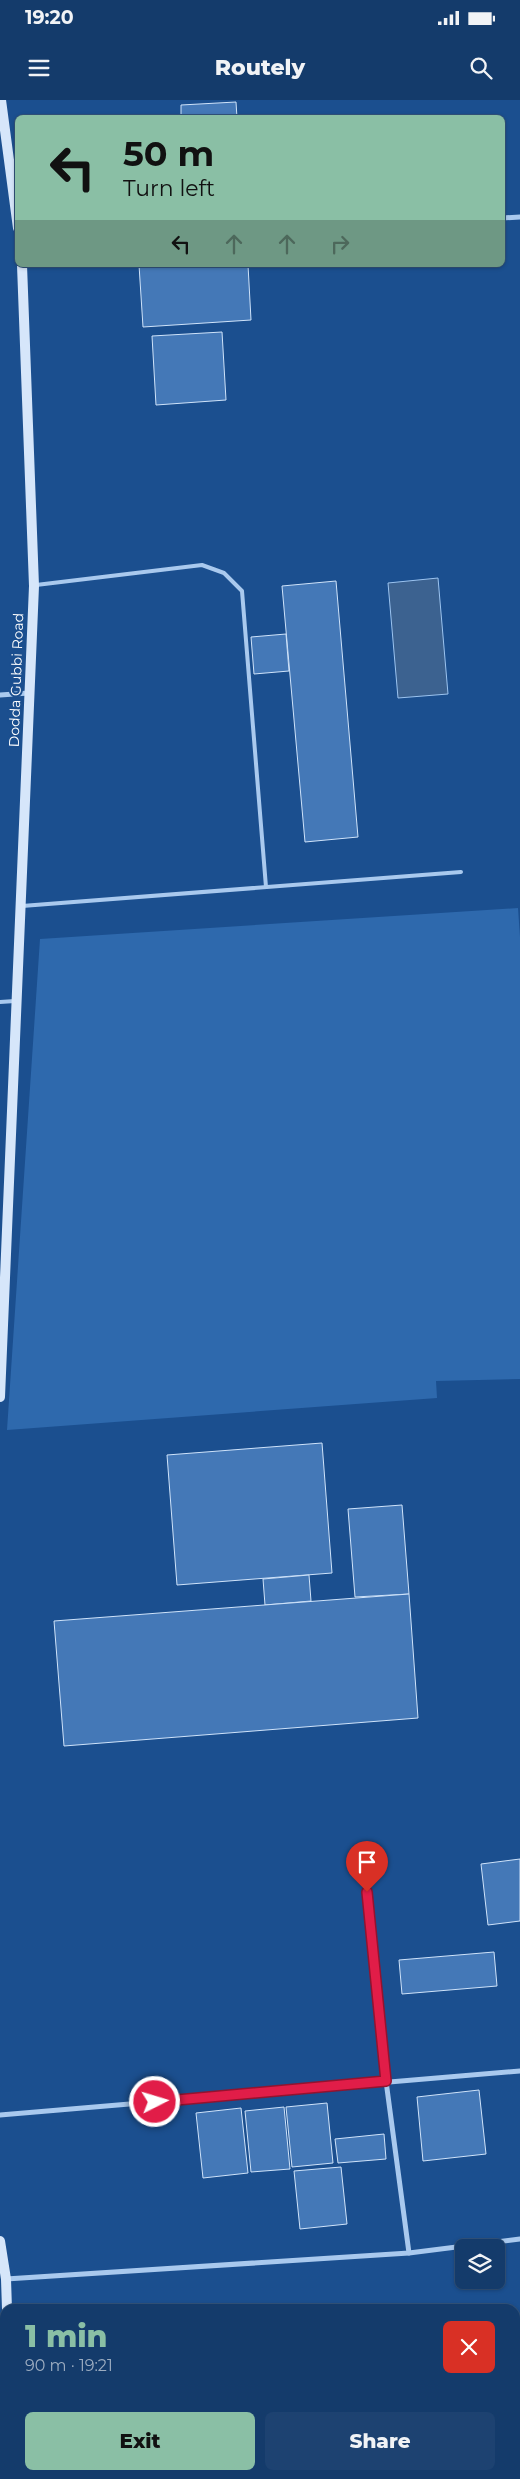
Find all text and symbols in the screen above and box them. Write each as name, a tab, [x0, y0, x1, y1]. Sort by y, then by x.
text: 19:20	[25, 6, 74, 29]
icon: menu	[25, 54, 53, 82]
text: Routely	[215, 54, 305, 81]
icon: search	[467, 54, 495, 82]
text: 50 m	[123, 132, 214, 175]
icon: left	[40, 135, 105, 200]
text: Turn left	[123, 175, 215, 202]
icon: left	[167, 230, 195, 258]
icon: ahead	[220, 230, 248, 258]
icon: ahead	[273, 230, 301, 258]
icon: right	[326, 230, 354, 258]
street label: Dodda Gubbi Road	[5, 612, 27, 748]
pin	[346, 1841, 388, 1892]
icon: arrive	[353, 1848, 381, 1876]
position arrow	[128, 2075, 180, 2127]
map controls	[455, 2239, 505, 2289]
button: layers	[455, 2239, 505, 2289]
text: 1 min	[25, 2318, 108, 2355]
button: close	[443, 2321, 495, 2373]
text: 90 m · 19:21	[25, 2356, 113, 2375]
button: Exit	[25, 2412, 255, 2470]
button: Share	[265, 2412, 495, 2470]

